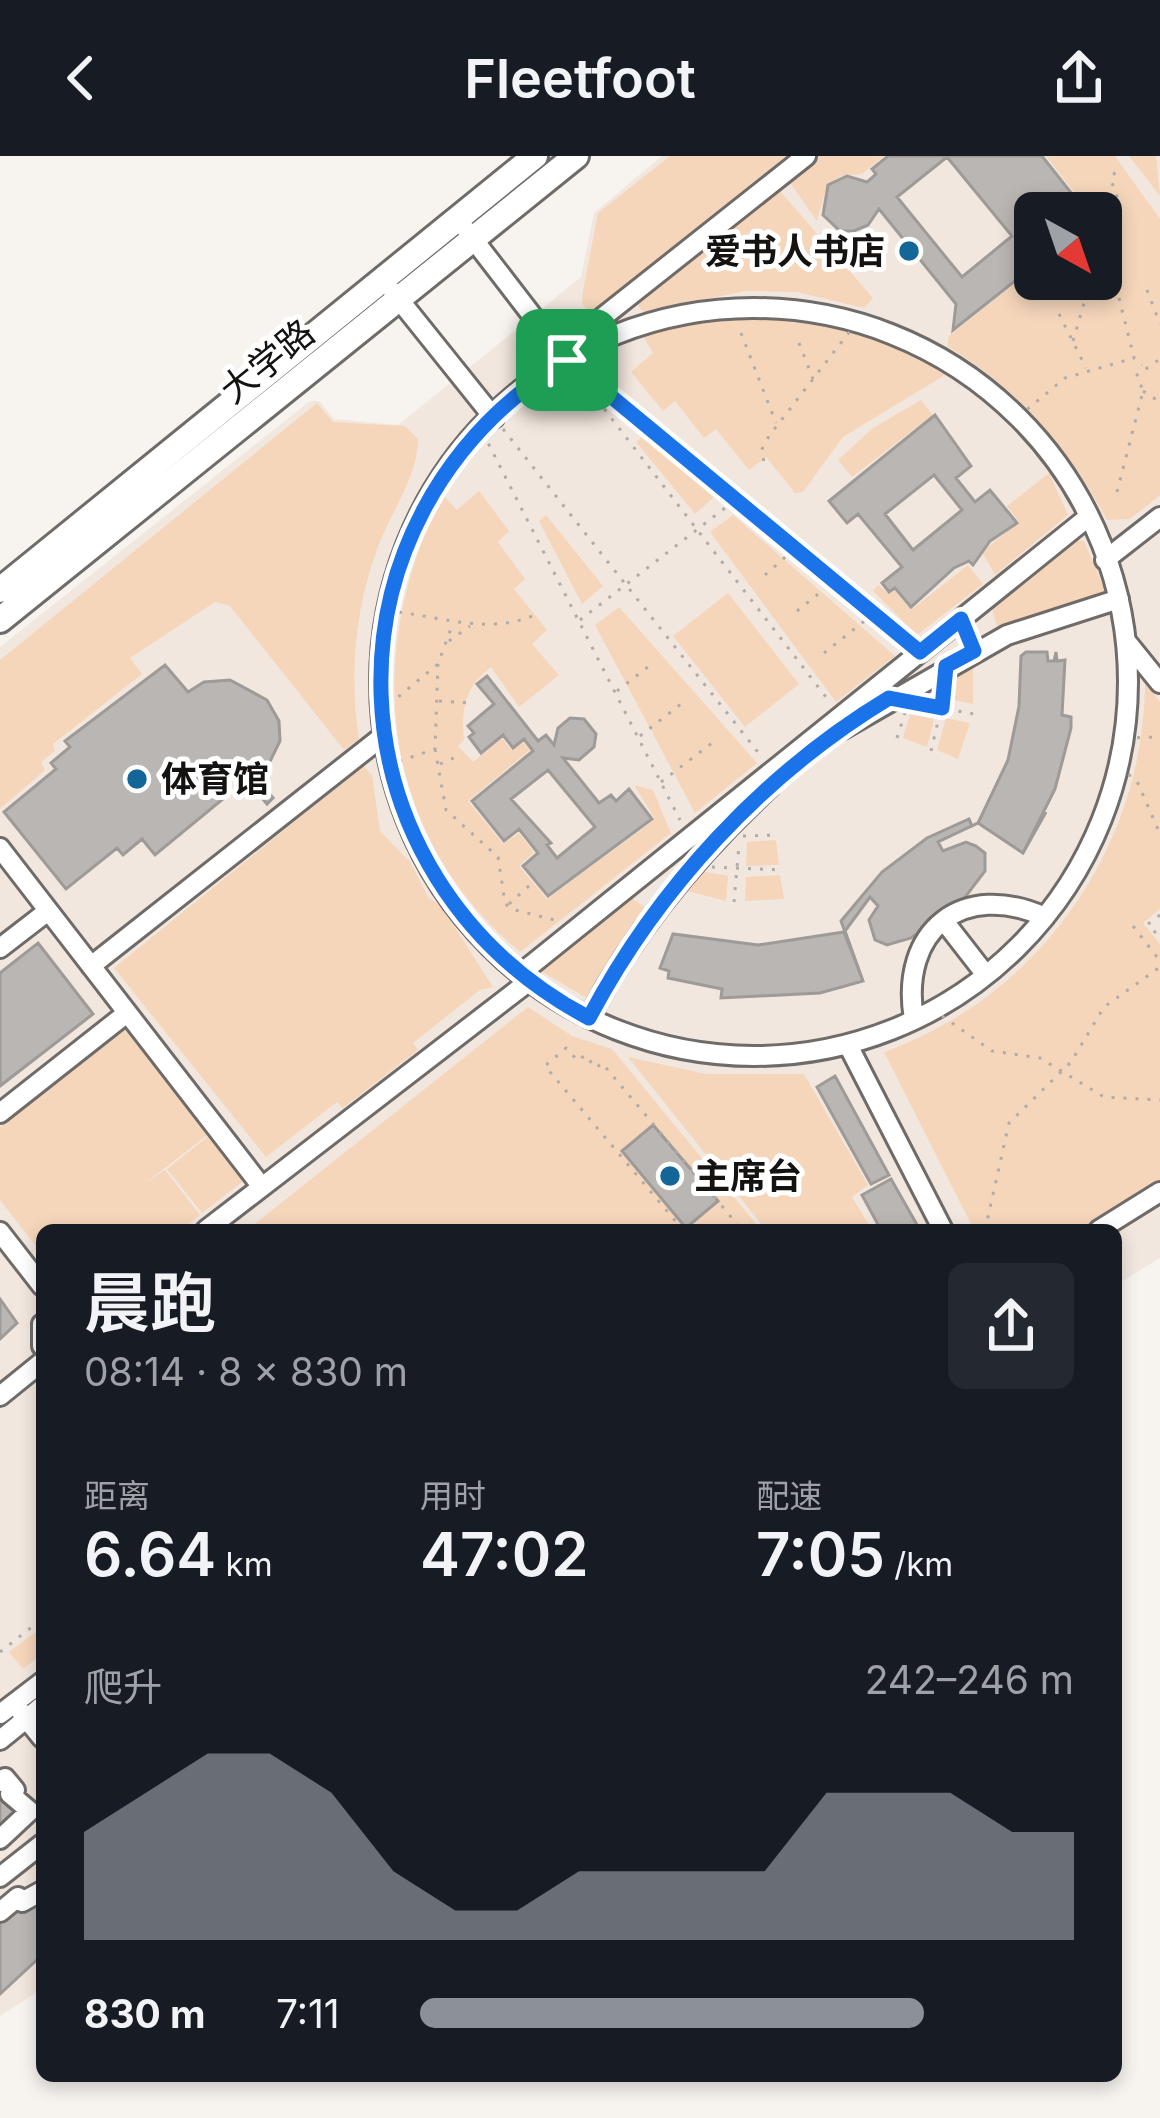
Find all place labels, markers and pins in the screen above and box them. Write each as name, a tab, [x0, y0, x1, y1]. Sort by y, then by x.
place label: 爱书人书店	[705, 229, 885, 273]
marker: 爱书人书店	[896, 238, 922, 264]
pin	[516, 309, 618, 411]
place label: 体育馆	[161, 757, 269, 801]
marker: 体育馆	[124, 766, 150, 792]
place label: 主席台	[694, 1154, 802, 1198]
marker: 主席台	[657, 1163, 683, 1189]

